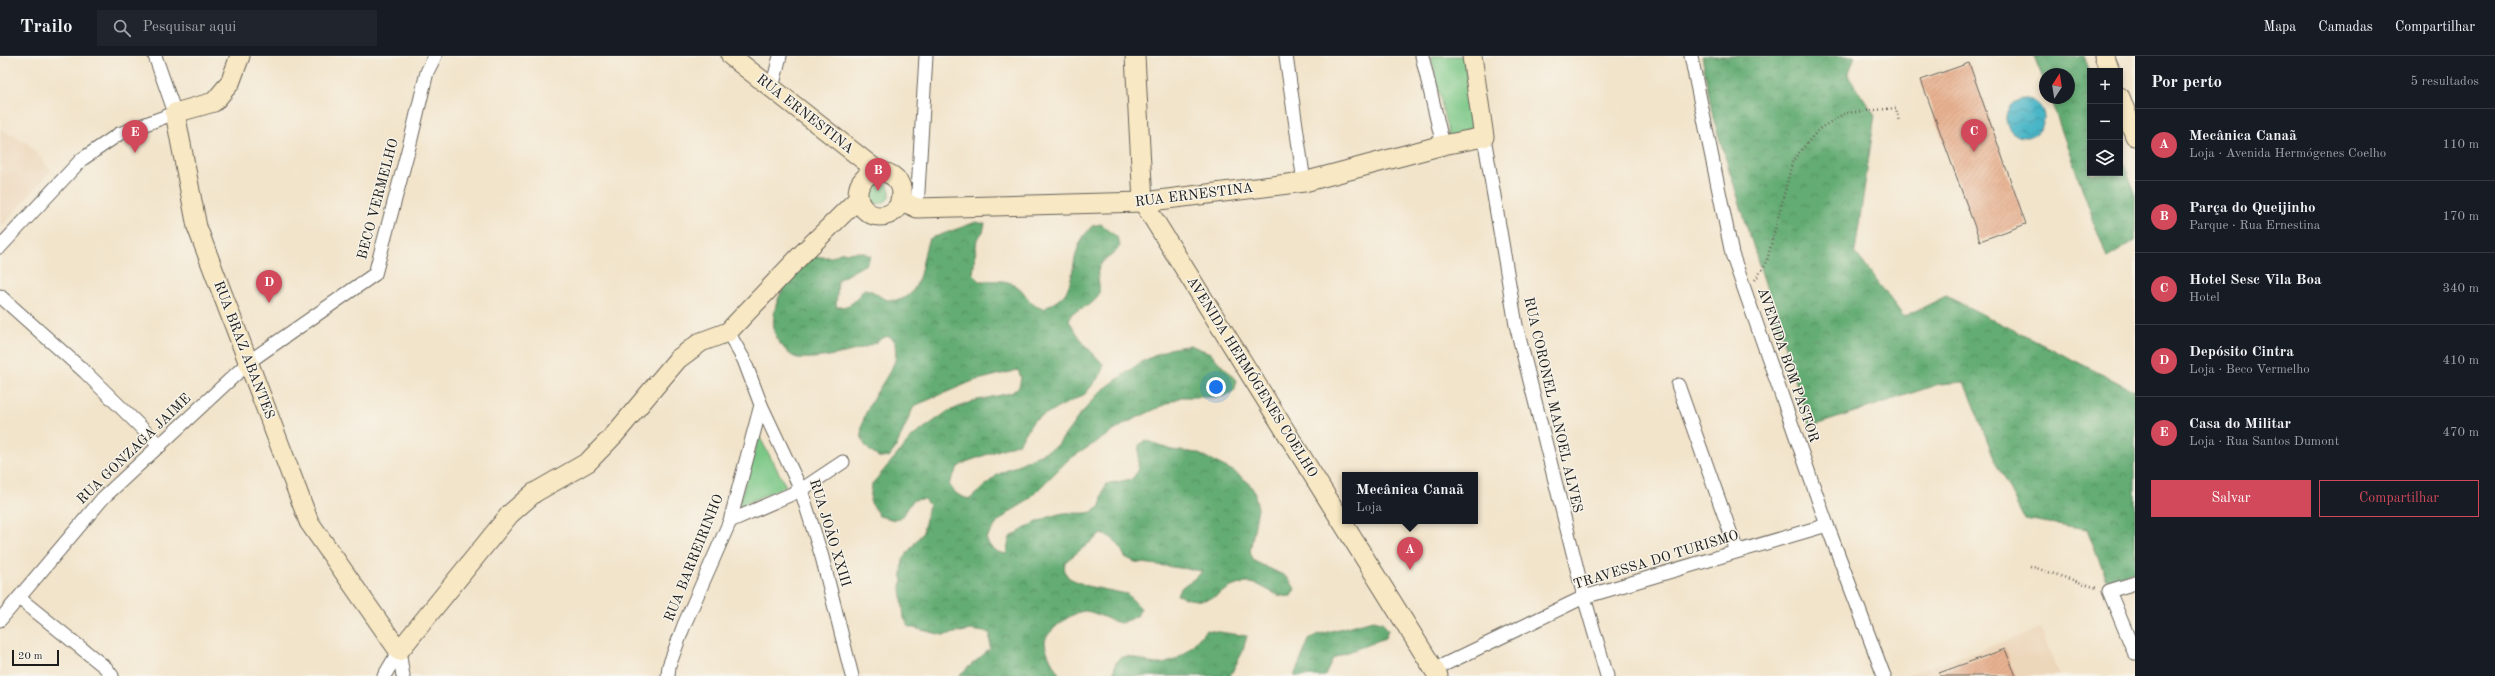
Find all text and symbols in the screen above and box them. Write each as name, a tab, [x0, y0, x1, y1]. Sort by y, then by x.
search box	[97, 10, 377, 46]
icon: search	[111, 17, 133, 39]
text: Trailo	[20, 18, 73, 37]
text: Pesquisar aqui	[143, 20, 236, 35]
text: Mapa	[2263, 20, 2296, 34]
text: Camadas	[2318, 20, 2373, 34]
text: Compartilhar	[2395, 20, 2475, 34]
north arrow	[2039, 68, 2075, 104]
map controls	[2087, 68, 2123, 176]
button: +	[2087, 68, 2123, 104]
street label: RUA ERNESTINA	[754, 72, 856, 156]
text: Por perto	[2151, 74, 2222, 91]
text: 5 resultados	[2411, 75, 2479, 88]
button: −	[2087, 104, 2123, 140]
pin: C	[1961, 119, 1987, 152]
pin: E	[122, 120, 148, 153]
text: Mecânica Canaã	[2189, 129, 2297, 144]
street label: BECO VERMELHO	[355, 137, 401, 261]
text: A	[2159, 138, 2169, 151]
text: 110 m	[2442, 138, 2479, 151]
button: layers	[2087, 140, 2123, 176]
text: Loja · Avenida Hermógenes Coelho	[2189, 147, 2386, 160]
pin: B	[865, 158, 891, 191]
street label: RUA ERNESTINA	[1134, 181, 1254, 209]
text: Parça do Queijinho	[2189, 201, 2316, 216]
text: B	[2159, 210, 2169, 223]
text: 170 m	[2442, 210, 2479, 223]
text: Parque · Rua Ernestina	[2189, 219, 2320, 232]
pin: D	[256, 270, 282, 303]
street label: AVENIDA HERMÓGENES COELHO	[1184, 272, 1323, 480]
text: Hotel Sesc Vila Boa	[2189, 273, 2322, 288]
street label: RUA BRAZ ABANTES	[211, 279, 277, 421]
text: C	[2160, 282, 2168, 295]
text: 340 m	[2442, 282, 2479, 295]
street label: AVENIDA BOM PASTOR	[1755, 286, 1821, 444]
text: Hotel	[2189, 291, 2220, 304]
street label: RUA CORONEL MANOEL ALVES	[1521, 296, 1585, 514]
text: Depósito Cintra	[2189, 345, 2294, 360]
text: D	[2159, 354, 2169, 367]
text: 410 m	[2442, 354, 2479, 367]
text: Loja · Beco Vermelho	[2189, 363, 2310, 376]
your location	[1206, 377, 1226, 397]
street label: RUA GONZAGA JAIME	[74, 391, 194, 507]
text: Casa do Militar	[2189, 417, 2291, 432]
text: E	[2160, 426, 2168, 439]
text: 470 m	[2442, 426, 2479, 439]
text: Loja · Rua Santos Dumont	[2189, 435, 2339, 448]
popup	[1342, 472, 1478, 524]
street label: RUA JOÃO XXIII	[807, 477, 856, 588]
button: Salvar	[2151, 480, 2311, 517]
button: Compartilhar	[2319, 480, 2479, 517]
text: Mecânica Canaã	[1356, 483, 1464, 498]
street label: RUA BARREIRINHO	[662, 492, 726, 624]
text: Loja	[1356, 501, 1382, 514]
street label: TRAVESSA DO TURISMO	[1572, 528, 1740, 592]
pin: A	[1397, 537, 1423, 570]
scale bar	[12, 648, 59, 667]
text: 20 m	[18, 651, 43, 662]

